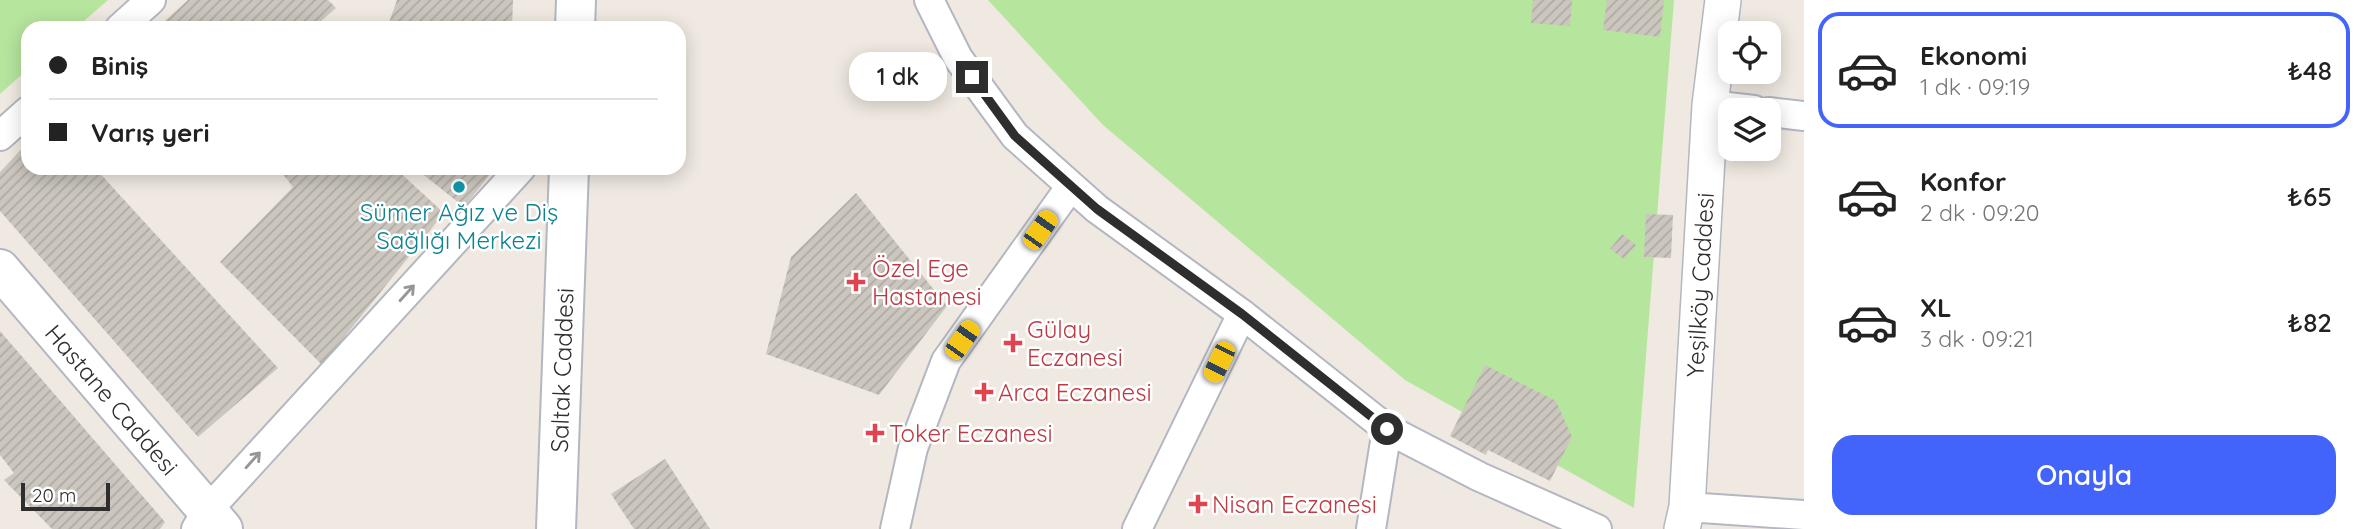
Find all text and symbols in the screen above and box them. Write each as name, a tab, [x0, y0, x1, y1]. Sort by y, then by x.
map controls	[1718, 21, 1781, 161]
button: locate	[1718, 21, 1781, 84]
icon: car	[1836, 39, 1899, 102]
text: Ekonomi	[1920, 39, 2027, 72]
text: Biniş	[91, 49, 148, 82]
callout: 1 dk	[850, 52, 948, 102]
text: ₺48	[2287, 54, 2332, 87]
route end	[956, 61, 988, 93]
text: 1 dk	[877, 62, 919, 91]
text: 1 dk · 09:19	[1920, 72, 2030, 101]
button: layers	[1718, 98, 1781, 161]
text: Varış yeri	[91, 116, 210, 149]
icon: car	[1836, 165, 1899, 228]
text: Konfor	[1920, 165, 2006, 198]
marker: Sümer Ağız ve Diş Sağlığı Merkezi	[451, 179, 467, 195]
text: ₺65	[2287, 180, 2332, 213]
street label: Yeşilköy Caddesi	[1679, 192, 1720, 378]
place label: Sümer Ağız ve Diş Sağlığı Merkezi	[360, 197, 558, 255]
text: 2 dk · 09:20	[1920, 198, 2040, 227]
car	[1020, 207, 1061, 253]
place label: Özel Ege Hastanesi	[872, 253, 982, 311]
marker: Özel Ege Hastanesi	[846, 272, 866, 292]
one-way arrow	[398, 285, 415, 302]
street label: Saltak Caddesi	[544, 287, 580, 453]
icon: car	[1836, 291, 1899, 354]
text: XL	[1920, 291, 1952, 324]
text: ₺82	[2287, 306, 2332, 339]
place label: Gülay Eczanesi	[1027, 314, 1123, 372]
car	[942, 317, 983, 363]
street label: Hastane Caddesi	[39, 318, 185, 481]
text: 3 dk · 09:21	[1920, 324, 2034, 353]
marker: Gülay Eczanesi	[1005, 335, 1021, 351]
car	[1201, 339, 1238, 385]
place label: Arca Eczanesi	[998, 377, 1152, 407]
marker: Arca Eczanesi	[976, 384, 992, 400]
route start	[1371, 413, 1403, 445]
place label: Toker Eczanesi	[889, 418, 1053, 448]
marker: Toker Eczanesi	[867, 425, 883, 441]
button: Onayla	[1832, 435, 2336, 515]
one-way arrow	[245, 451, 261, 469]
scale bar	[21, 480, 110, 512]
text: 20 m	[32, 483, 76, 507]
place label: Nisan Eczanesi	[1212, 489, 1377, 519]
marker: Nisan Eczanesi	[1190, 496, 1206, 512]

